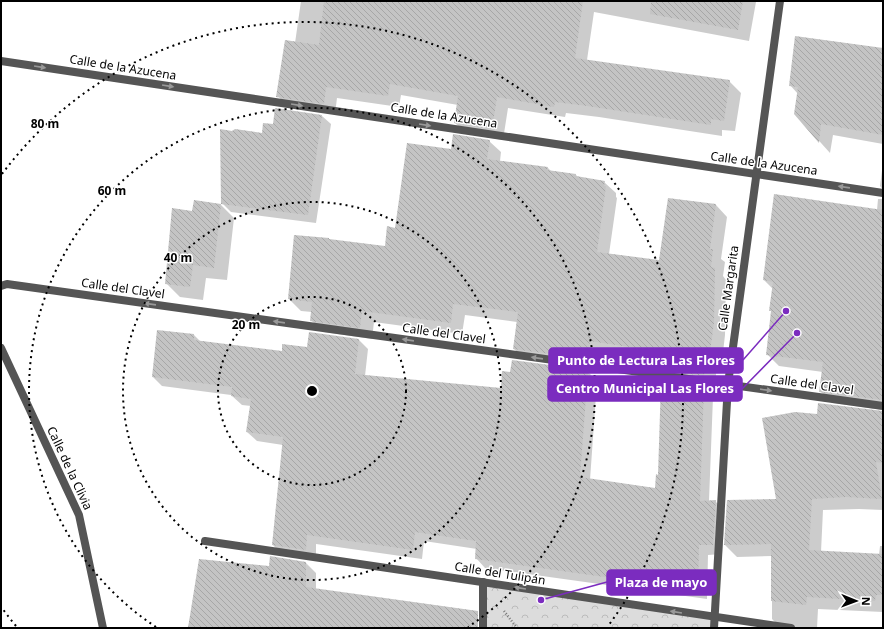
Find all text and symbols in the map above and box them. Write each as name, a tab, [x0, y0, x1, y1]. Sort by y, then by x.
street label: Calle de la Azucena	[68, 50, 178, 84]
one-way arrow	[33, 64, 46, 70]
one-way arrow	[162, 83, 174, 89]
street label: Calle de la Azucena	[389, 98, 499, 132]
one-way arrow	[291, 102, 303, 108]
text: 80 m	[31, 115, 59, 132]
one-way arrow	[419, 122, 431, 128]
street label: Calle de la Azucena	[709, 147, 819, 179]
text: 60 m	[98, 182, 126, 199]
one-way arrow	[838, 184, 850, 190]
street label: Calle Margarita	[714, 244, 742, 332]
text: 40 m	[164, 249, 192, 266]
street label: Calle del Clavel	[80, 274, 166, 302]
one-way arrow	[144, 301, 156, 307]
text: 20 m	[232, 316, 260, 333]
one-way arrow	[273, 319, 285, 325]
street label: Calle del Clavel	[401, 319, 487, 347]
one-way arrow	[402, 337, 414, 343]
callout: Punto de Lectura Las Flores	[549, 348, 743, 373]
text: Punto de Lectura Las Flores	[557, 351, 735, 369]
one-way arrow	[531, 355, 543, 361]
street label: Calle del Clavel	[769, 370, 855, 398]
callout: Centro Municipal Las Flores	[548, 376, 742, 401]
text: Centro Municipal Las Flores	[556, 379, 734, 397]
centre of rings	[305, 384, 319, 398]
one-way arrow	[760, 387, 772, 393]
street label: Calle de la Clivia	[43, 423, 97, 513]
street label: Calle del Tulipán	[453, 557, 547, 589]
callout: Plaza de mayo	[607, 570, 716, 595]
text: Plaza de mayo	[615, 573, 707, 591]
north arrow	[836, 581, 876, 621]
one-way arrow	[513, 585, 526, 591]
text: N	[859, 597, 874, 606]
one-way arrow	[670, 609, 682, 615]

